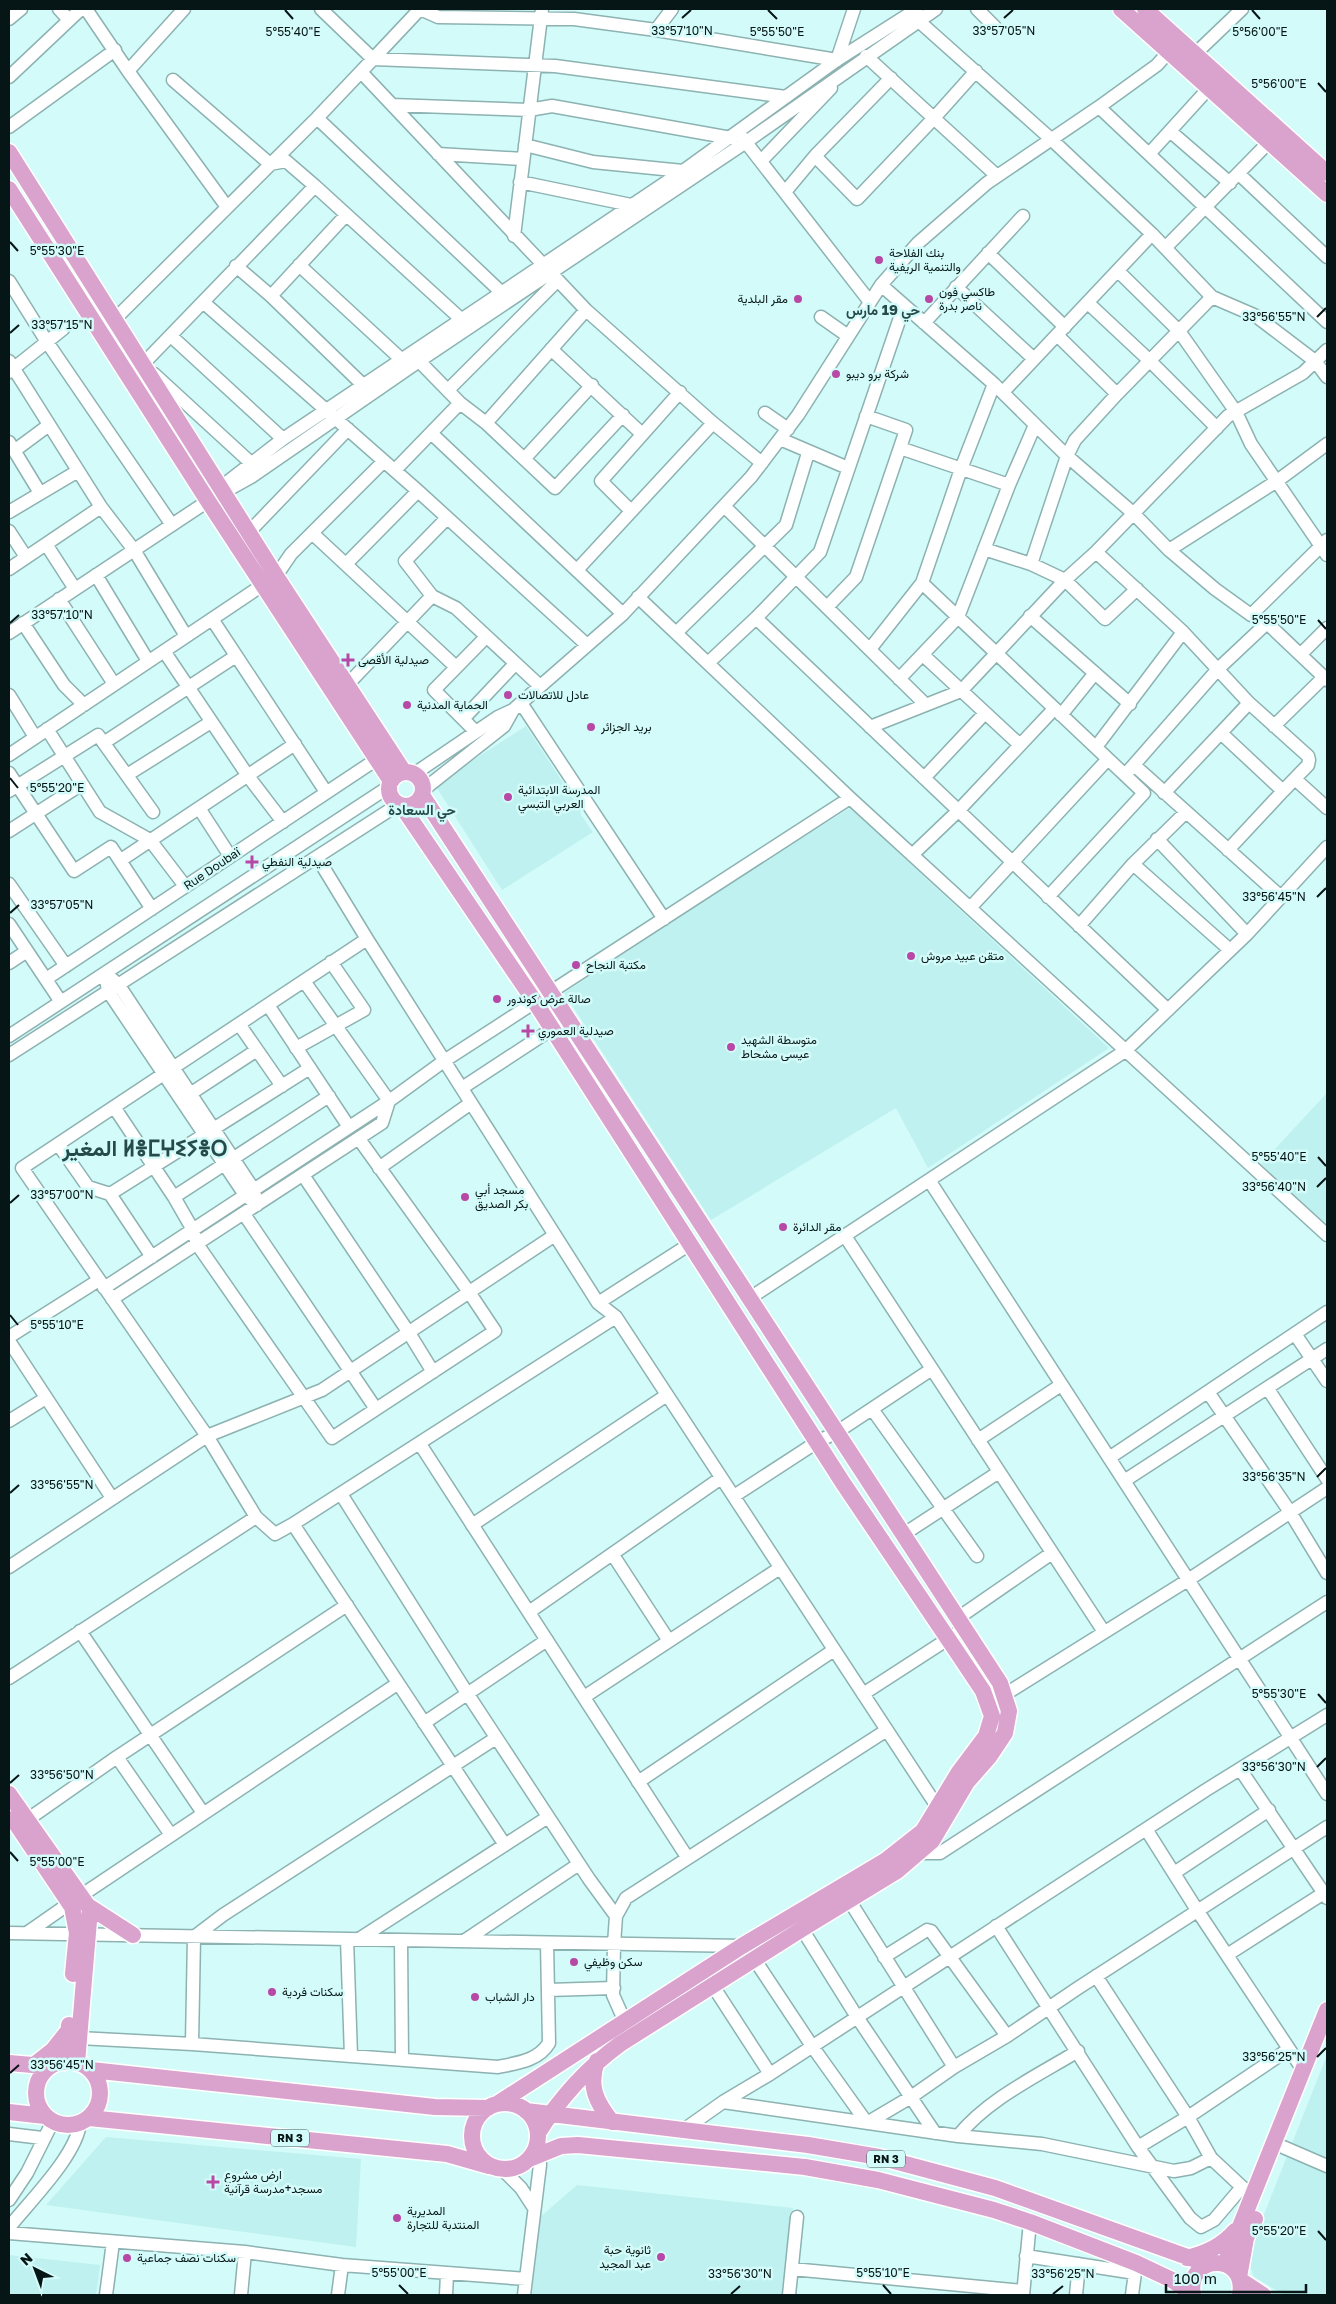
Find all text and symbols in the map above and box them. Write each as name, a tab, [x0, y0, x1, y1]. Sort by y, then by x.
text: 33°57'10"N	[651, 23, 713, 38]
text: 33°57'05"N	[973, 23, 1035, 38]
text: 5°55'40"E	[266, 24, 320, 39]
text: 5°55'50"E	[750, 24, 804, 39]
text: 5°56'00"E	[1232, 24, 1288, 39]
text: 5°56'00"E	[1251, 76, 1307, 91]
text: 5°55'30"E	[30, 243, 84, 258]
place label: بنك الفلاحة والتنمية الريفية	[889, 245, 961, 275]
marker: بنك الفلاحة والتنمية الريفية	[873, 254, 885, 266]
place label: طاكسي فون ناصر بدرة	[939, 284, 995, 314]
place label: مقر البلدية	[737, 291, 788, 307]
marker: مقر البلدية	[792, 293, 804, 305]
marker: طاكسي فون ناصر بدرة	[923, 293, 935, 305]
district label: حي 19 مارس	[846, 301, 921, 322]
text: 33°56'55"N	[1242, 309, 1306, 324]
text: 33°57'15"N	[31, 317, 93, 332]
place label: شركة برو ديبو	[846, 366, 909, 382]
marker: شركة برو ديبو	[830, 368, 842, 380]
text: 33°57'10"N	[31, 607, 93, 622]
text: 5°55'50"E	[1252, 612, 1306, 627]
place label: صيدلية الأقصى	[358, 652, 429, 668]
marker: صيدلية الأقصى	[342, 654, 354, 666]
place label: عادل للاتصالات	[518, 687, 589, 703]
marker: عادل للاتصالات	[502, 689, 514, 701]
place label: الحماية المدنية	[417, 697, 488, 712]
marker: الحماية المدنية	[401, 699, 413, 711]
place label: بريد الجزائر	[600, 719, 652, 735]
marker: بريد الجزائر	[585, 721, 597, 733]
text: 5°55'20"E	[30, 780, 84, 795]
place label: المدرسة الابتدائية العربي التبسي	[518, 782, 600, 814]
marker: المدرسة الابتدائية العربي التبسي	[502, 791, 514, 803]
district label: حي السعادة	[388, 801, 456, 822]
street label: Rue Doubaï	[180, 844, 244, 893]
place label: صيدلية النفطي	[262, 854, 332, 872]
marker: صيدلية النفطي	[246, 856, 258, 868]
text: 33°56'45"N	[1242, 889, 1306, 904]
text: 33°57'05"N	[31, 897, 93, 912]
place label: متقن عبيد مروش	[921, 948, 1004, 964]
marker: متقن عبيد مروش	[905, 950, 917, 962]
place label: مكتبة النجاح	[586, 957, 646, 974]
marker: مكتبة النجاح	[570, 959, 582, 971]
place label: صالة عرض كوندور	[506, 991, 591, 1007]
marker: صالة عرض كوندور	[491, 993, 503, 1005]
place label: صيدلية العموري	[538, 1023, 614, 1041]
marker: صيدلية العموري	[522, 1025, 534, 1037]
place label: متوسطة الشهيد عيسى مشحاط	[741, 1032, 817, 1062]
marker: متوسطة الشهيد عيسى مشحاط	[725, 1041, 737, 1053]
district label: المغير ⵍⴻⵎⵖⵉⵢⴻⵔ	[61, 1134, 228, 1162]
text: 5°55'40"E	[1252, 1149, 1306, 1164]
text: 33°56'40"N	[1242, 1179, 1306, 1194]
place label: مسجد أبي بكر الصديق	[475, 1182, 528, 1212]
text: 33°57'00"N	[30, 1187, 94, 1202]
marker: مسجد أبي بكر الصديق	[459, 1191, 471, 1203]
place label: مقر الدائرة	[793, 1219, 841, 1235]
marker: مقر الدائرة	[777, 1221, 789, 1233]
text: 5°55'10"E	[30, 1317, 84, 1332]
text: 33°56'35"N	[1242, 1469, 1306, 1484]
text: 33°56'55"N	[30, 1477, 94, 1492]
text: 5°55'30"E	[1252, 1686, 1306, 1701]
text: 33°56'30"N	[1242, 1759, 1306, 1774]
text: 33°56'50"N	[30, 1767, 94, 1782]
text: 5°55'00"E	[29, 1854, 85, 1869]
place label: سكن وظيفي	[584, 1954, 643, 1972]
marker: سكن وظيفي	[568, 1956, 580, 1968]
place label: سكنات فردية	[282, 1984, 343, 2000]
marker: سكنات فردية	[266, 1986, 278, 1998]
place label: دار الشباب	[485, 1989, 535, 2005]
marker: دار الشباب	[469, 1991, 481, 2003]
text: 33°56'25"N	[1242, 2049, 1306, 2064]
text: 33°56'45"N	[30, 2057, 94, 2072]
road number: RN 3	[271, 2130, 309, 2146]
road number: RN 3	[867, 2150, 905, 2168]
place label: ارض مشروع مسجد+مدرسة قرآنية	[224, 2167, 322, 2197]
marker: ارض مشروع مسجد+مدرسة قرآنية	[206, 2175, 220, 2189]
place label: المديرية المنتدبة للتجارة	[407, 2203, 479, 2233]
marker: المديرية المنتدبة للتجارة	[391, 2212, 403, 2224]
text: 5°55'20"E	[1252, 2223, 1306, 2238]
place label: ثانوية حبة عبد المجيد	[599, 2242, 651, 2271]
north arrow	[10, 2244, 60, 2294]
text: N	[16, 2249, 36, 2269]
place label: سكنات نصف جماعية	[137, 2250, 236, 2265]
marker: ثانوية حبة عبد المجيد	[655, 2251, 667, 2263]
marker: سكنات نصف جماعية	[121, 2252, 133, 2264]
scale bar	[1166, 2262, 1306, 2294]
text: 5°55'00"E	[371, 2265, 427, 2280]
text: 5°55'10"E	[856, 2265, 910, 2280]
text: 33°56'30"N	[708, 2266, 772, 2281]
text: 33°56'25"N	[1031, 2266, 1095, 2281]
text: 100 m	[1174, 2269, 1217, 2287]

